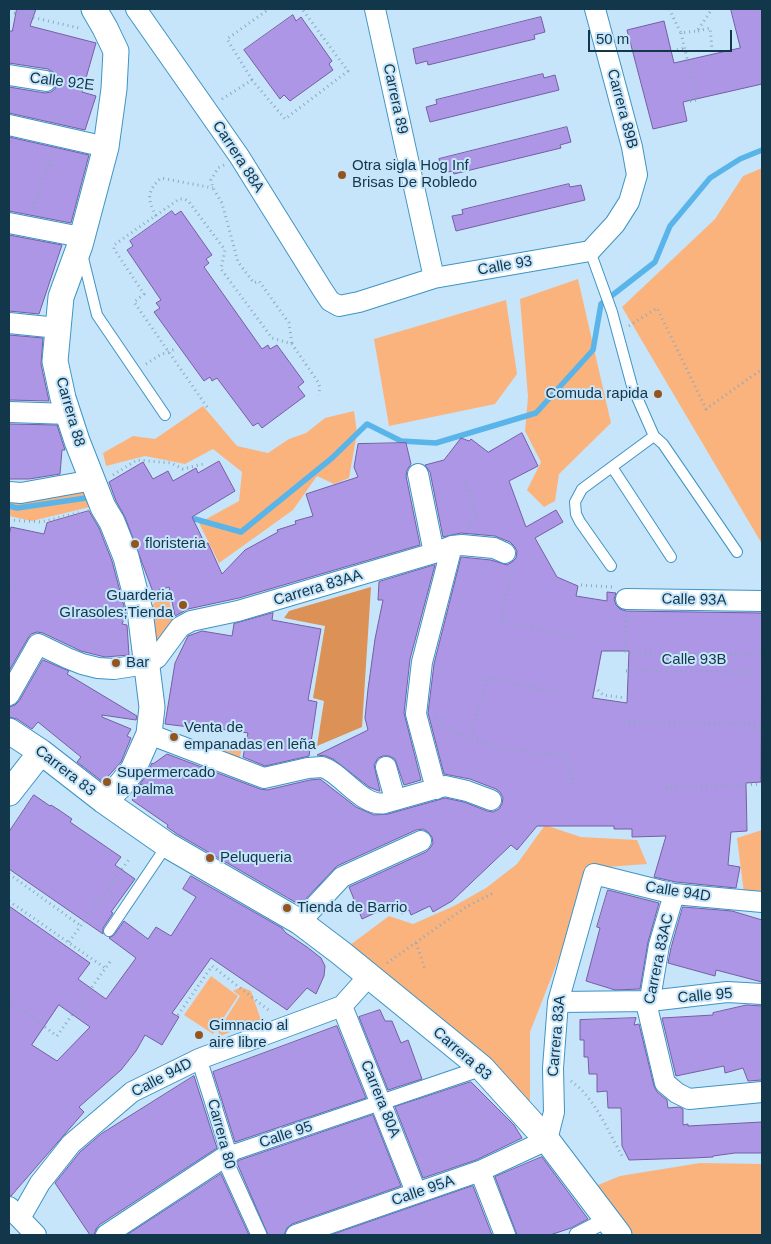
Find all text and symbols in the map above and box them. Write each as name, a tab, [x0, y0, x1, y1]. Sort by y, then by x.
scale bar	[591, 20, 735, 52]
text: 50 m	[596, 30, 629, 47]
street label: Carrera 89	[379, 62, 411, 136]
street label: Carrera 89B	[603, 67, 641, 151]
street label: Calle 92E	[29, 69, 95, 95]
street label: Carrera 88A	[208, 118, 268, 196]
place label: Otra sigla Hog Inf Brisas De Robledo	[352, 157, 477, 192]
marker: Otra sigla Hog Inf Brisas De Robledo	[336, 169, 348, 181]
street label: Calle 93	[476, 252, 534, 280]
street label: Carrera 88	[51, 375, 89, 449]
place label: Comuda rapida	[545, 385, 648, 403]
marker: Comuda rapida	[652, 388, 664, 400]
place label: floristeria	[145, 535, 206, 553]
marker: floristeria	[129, 538, 141, 550]
street label: Carrera 83AA	[272, 566, 364, 610]
place label: Guarderia GIrasoles;Tienda	[59, 587, 173, 622]
street label: Calle 93A	[661, 590, 727, 610]
marker: Guarderia GIrasoles;Tienda	[177, 599, 189, 611]
street label: Calle 93B	[661, 651, 727, 669]
place label: Bar	[126, 654, 149, 672]
marker: Bar	[110, 657, 122, 669]
place label: Venta de empanadas en leña	[184, 719, 316, 754]
marker: Venta de empanadas en leña	[168, 731, 180, 743]
street label: Carrera 83	[31, 742, 99, 800]
place label: Supermercado la palma	[117, 764, 215, 799]
marker: Supermercado la palma	[101, 776, 113, 788]
place label: Peluqueria	[220, 849, 292, 867]
marker: Peluqueria	[204, 852, 216, 864]
street label: Calle 94D	[644, 878, 712, 906]
place label: Tienda de Barrio	[297, 899, 407, 917]
marker: Tienda de Barrio	[281, 902, 293, 914]
street label: Carrera 83AC	[641, 912, 677, 1006]
street label: Calle 95	[677, 985, 733, 1007]
street label: Carrera 83A	[544, 995, 570, 1077]
place label: Gimnacio al aire libre	[209, 1017, 288, 1052]
street label: Carrera 83	[429, 1024, 495, 1084]
marker: Gimnacio al aire libre	[193, 1029, 205, 1041]
street label: Calle 94D	[129, 1055, 195, 1101]
street label: Carrera 80A	[356, 1058, 404, 1140]
street label: Carrera 80	[203, 1097, 239, 1171]
street label: Calle 95	[257, 1118, 315, 1152]
street label: Calle 95A	[389, 1172, 457, 1210]

